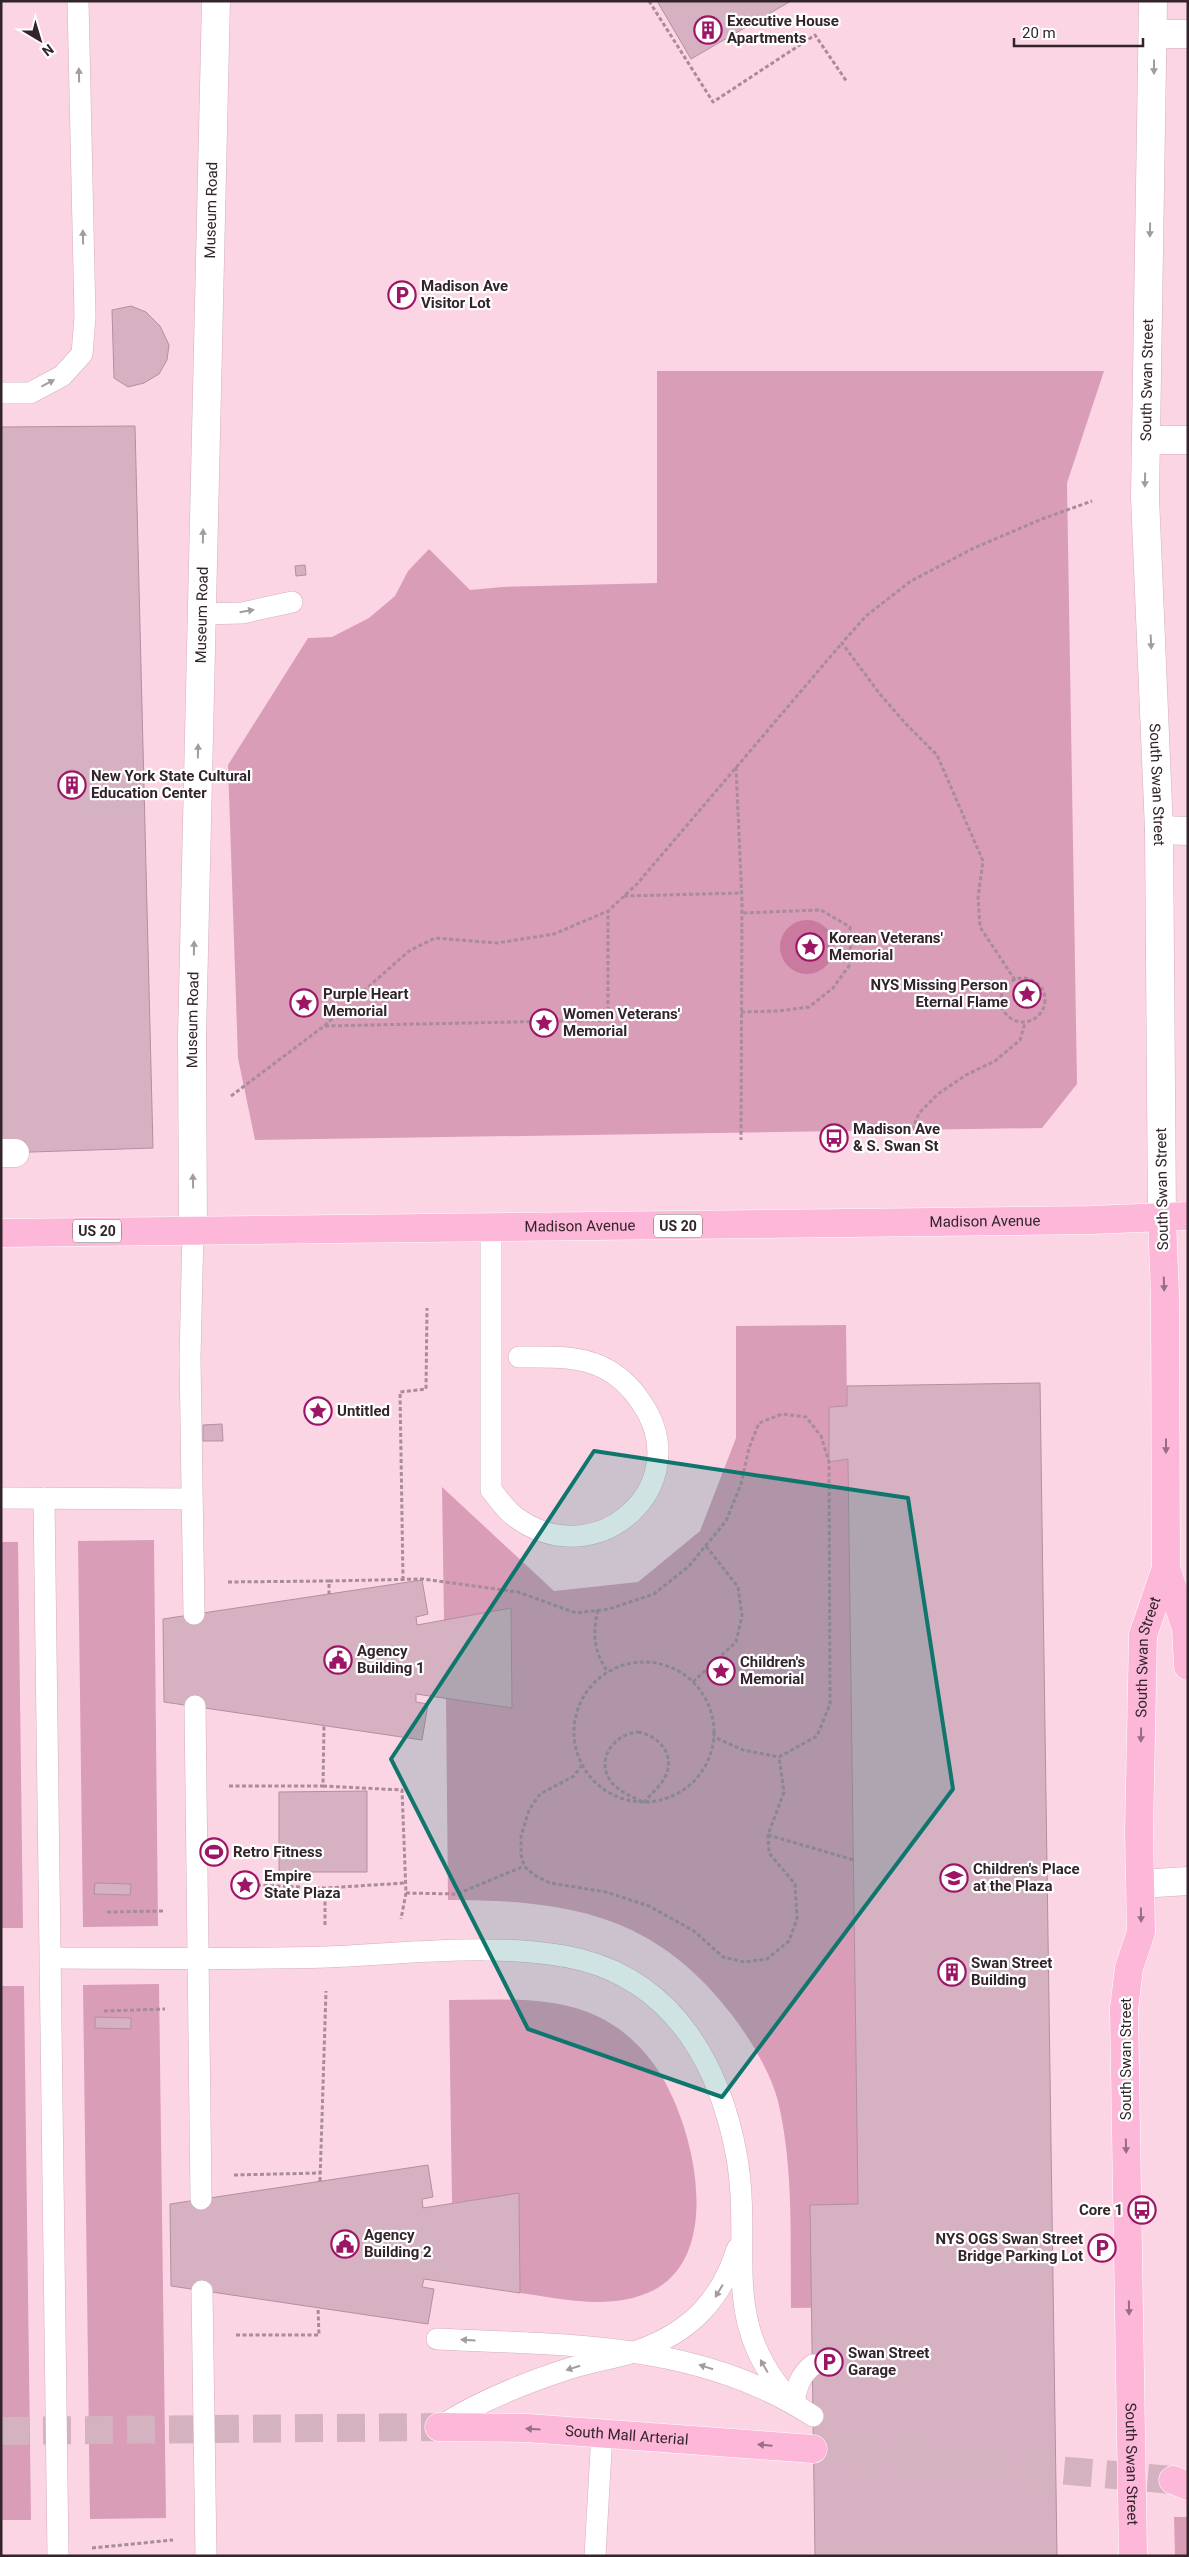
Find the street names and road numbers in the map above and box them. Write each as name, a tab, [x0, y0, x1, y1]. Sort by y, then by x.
street label: Museum Road	[201, 162, 221, 259]
street label: South Swan Street	[1137, 318, 1157, 441]
street label: Museum Road	[192, 567, 212, 664]
street label: South Swan Street	[1146, 723, 1168, 846]
street label: Museum Road	[183, 971, 203, 1068]
street label: South Swan Street	[1152, 1127, 1172, 1250]
street label: Madison Avenue	[929, 1212, 1040, 1231]
road number: US 20	[654, 1214, 702, 1238]
street label: Madison Avenue	[524, 1216, 636, 1236]
road number: US 20	[73, 1220, 121, 1242]
street label: South Swan Street	[1132, 1594, 1165, 1718]
street label: South Swan Street	[1117, 1998, 1135, 2120]
street label: South Swan Street	[1121, 2402, 1141, 2526]
street label: South Mall Arterial	[564, 2422, 689, 2449]

